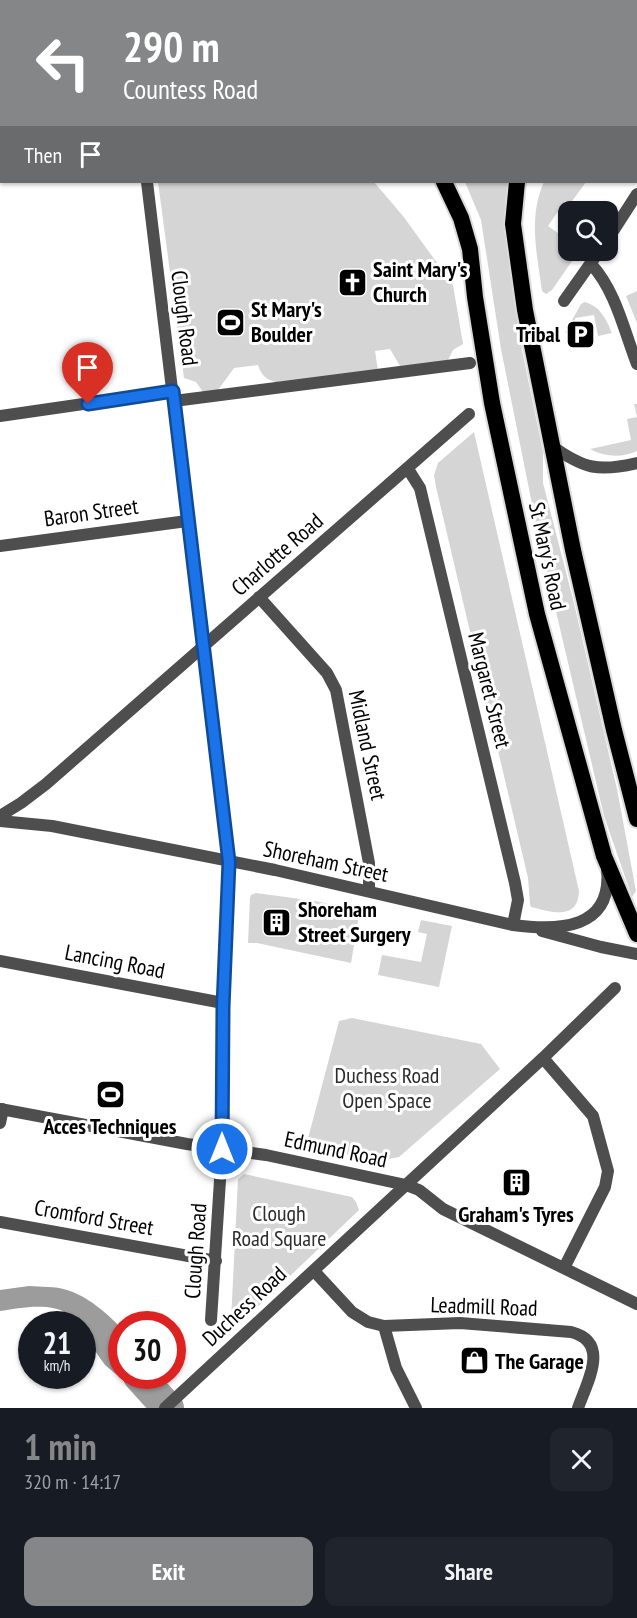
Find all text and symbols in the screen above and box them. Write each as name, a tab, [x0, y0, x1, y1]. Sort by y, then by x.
text: 290 m	[123, 19, 220, 74]
icon: left	[24, 24, 102, 102]
text: Countess Road	[123, 72, 258, 106]
icon: arrive	[74, 138, 107, 171]
text: Then	[24, 141, 62, 169]
map controls	[558, 201, 618, 261]
button: search	[558, 201, 618, 261]
place label: Saint Mary's Church	[373, 255, 468, 308]
church icon: Saint Mary's Church	[336, 266, 368, 298]
street label: Clough Road	[165, 269, 205, 367]
place label: St Mary's Boulder	[251, 295, 322, 348]
sports icon: St Mary's Boulder	[214, 306, 246, 338]
parking icon: Tribal	[565, 318, 597, 350]
place label: Tribal	[516, 320, 561, 348]
pin	[62, 342, 113, 404]
icon: arrive	[71, 351, 104, 384]
street label: Baron Street	[42, 492, 140, 532]
street label: St Mary's Road	[523, 499, 573, 613]
street label: Charlotte Road	[225, 507, 329, 601]
street label: Margaret Street	[462, 629, 518, 751]
street label: Midland Street	[343, 687, 393, 803]
street label: Shoreham Street	[261, 834, 391, 888]
place label: Shoreham Street Surgery	[298, 895, 412, 948]
building icon: Shoreham Street Surgery	[261, 906, 293, 938]
street label: Lancing Road	[63, 938, 167, 984]
park label: Duchess Road Open Space	[335, 1061, 439, 1114]
sports icon: Acces Techniques	[94, 1078, 126, 1110]
place label: Acces Techniques	[42, 1112, 177, 1140]
position arrow	[190, 1117, 254, 1181]
street label: Edmund Road	[282, 1124, 390, 1174]
building icon: Graham's Tyres	[500, 1166, 532, 1198]
street label: Cromford Street	[32, 1193, 156, 1241]
park label: Clough Road Square	[232, 1199, 326, 1252]
place label: Graham's Tyres	[458, 1200, 574, 1228]
street label: Clough Road	[178, 1202, 212, 1300]
street label: Duchess Road	[196, 1260, 292, 1352]
street label: Leadmill Road	[430, 1290, 538, 1322]
speed limit sign: 30	[108, 1311, 186, 1389]
text: 21	[43, 1323, 71, 1362]
shop icon: The Garage	[458, 1345, 490, 1377]
place label: The Garage	[495, 1347, 584, 1375]
text: km/h	[44, 1356, 70, 1375]
text: 1 min	[24, 1423, 97, 1470]
button: close	[550, 1428, 613, 1491]
text: 320 m · 14:17	[24, 1469, 121, 1495]
button: Exit	[24, 1537, 313, 1606]
button: Share	[325, 1537, 613, 1606]

